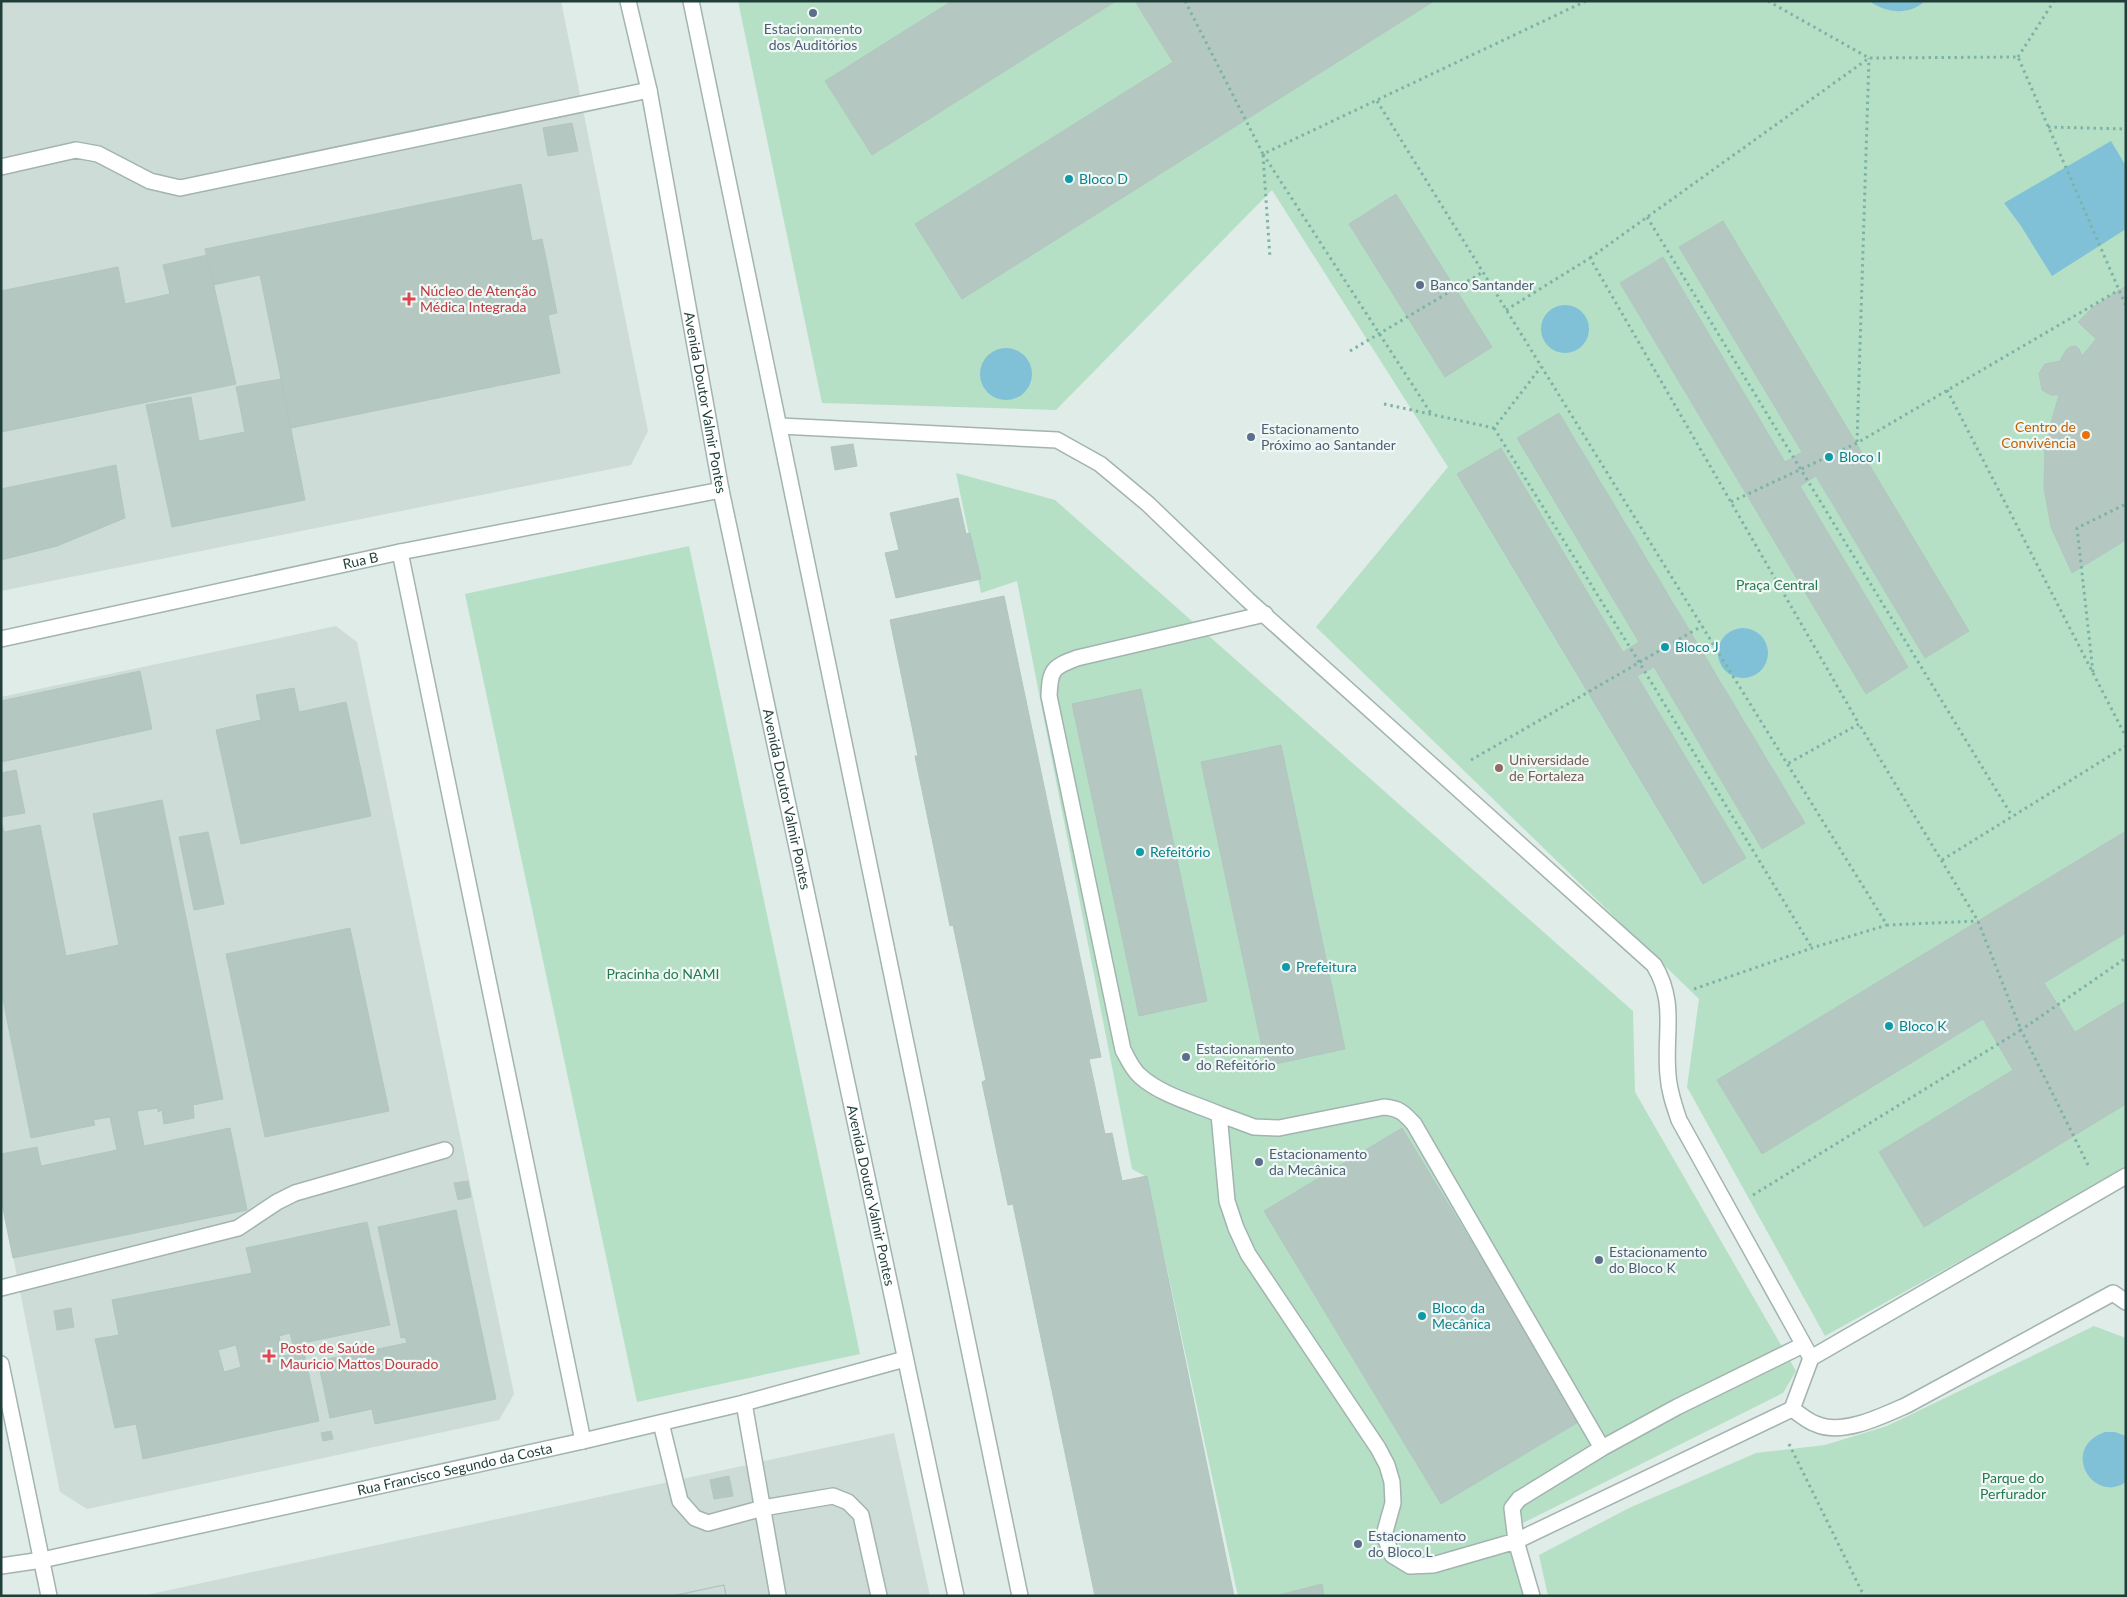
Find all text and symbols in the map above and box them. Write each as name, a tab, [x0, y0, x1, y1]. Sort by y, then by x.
marker: Estacionamento dos Auditórios	[807, 7, 819, 19]
place label: Estacionamento dos Auditórios	[764, 20, 862, 53]
place label: Bloco D	[1079, 170, 1128, 187]
marker: Bloco D	[1063, 173, 1075, 185]
place label: Banco Santander	[1430, 276, 1534, 293]
marker: Banco Santander	[1414, 279, 1426, 291]
place label: Núcleo de Atenção Médica Integrada	[420, 282, 537, 315]
marker: Núcleo de Atenção Médica Integrada	[402, 292, 416, 306]
street label: Avenida Doutor Valmir Pontes	[681, 310, 730, 495]
place label: Centro de Convivência	[2001, 418, 2076, 451]
place label: Estacionamento Próximo ao Santander	[1261, 420, 1396, 453]
marker: Centro de Convivência	[2080, 429, 2092, 441]
marker: Estacionamento Próximo ao Santander	[1245, 431, 1257, 443]
place label: Bloco I	[1839, 448, 1881, 465]
marker: Bloco I	[1823, 451, 1835, 463]
street label: Rua B	[341, 548, 380, 572]
park label: Praça Central	[1736, 576, 1818, 593]
place label: Bloco J	[1675, 638, 1719, 655]
marker: Bloco J	[1659, 641, 1671, 653]
street label: Avenida Doutor Valmir Pontes	[760, 707, 815, 891]
place label: Universidade de Fortaleza	[1509, 751, 1589, 784]
marker: Universidade de Fortaleza	[1493, 762, 1505, 774]
place label: Refeitório	[1150, 843, 1210, 860]
marker: Refeitório	[1134, 846, 1146, 858]
place label: Prefeitura	[1296, 958, 1357, 975]
marker: Prefeitura	[1280, 961, 1292, 973]
park label: Pracinha do NAMI	[607, 965, 719, 982]
place label: Bloco K	[1899, 1017, 1947, 1034]
marker: Bloco K	[1883, 1020, 1895, 1032]
place label: Estacionamento do Refeitório	[1196, 1040, 1294, 1073]
marker: Estacionamento do Refeitório	[1180, 1051, 1192, 1063]
street label: Avenida Doutor Valmir Pontes	[844, 1103, 899, 1287]
place label: Estacionamento da Mecânica	[1269, 1145, 1367, 1178]
marker: Estacionamento da Mecânica	[1253, 1156, 1265, 1168]
place label: Estacionamento do Bloco K	[1609, 1243, 1707, 1276]
marker: Estacionamento do Bloco K	[1593, 1254, 1605, 1266]
place label: Bloco da Mecânica	[1432, 1299, 1491, 1332]
marker: Bloco da Mecânica	[1416, 1310, 1428, 1322]
place label: Posto de Saúde Mauricio Mattos Dourado	[280, 1339, 438, 1372]
marker: Posto de Saúde Mauricio Mattos Dourado	[262, 1349, 276, 1363]
street label: Rua Francisco Segundo da Costa	[356, 1439, 554, 1498]
park label: Parque do Perfurador	[1980, 1469, 2046, 1502]
place label: Estacionamento do Bloco L	[1368, 1527, 1466, 1560]
marker: Estacionamento do Bloco L	[1352, 1538, 1364, 1550]

